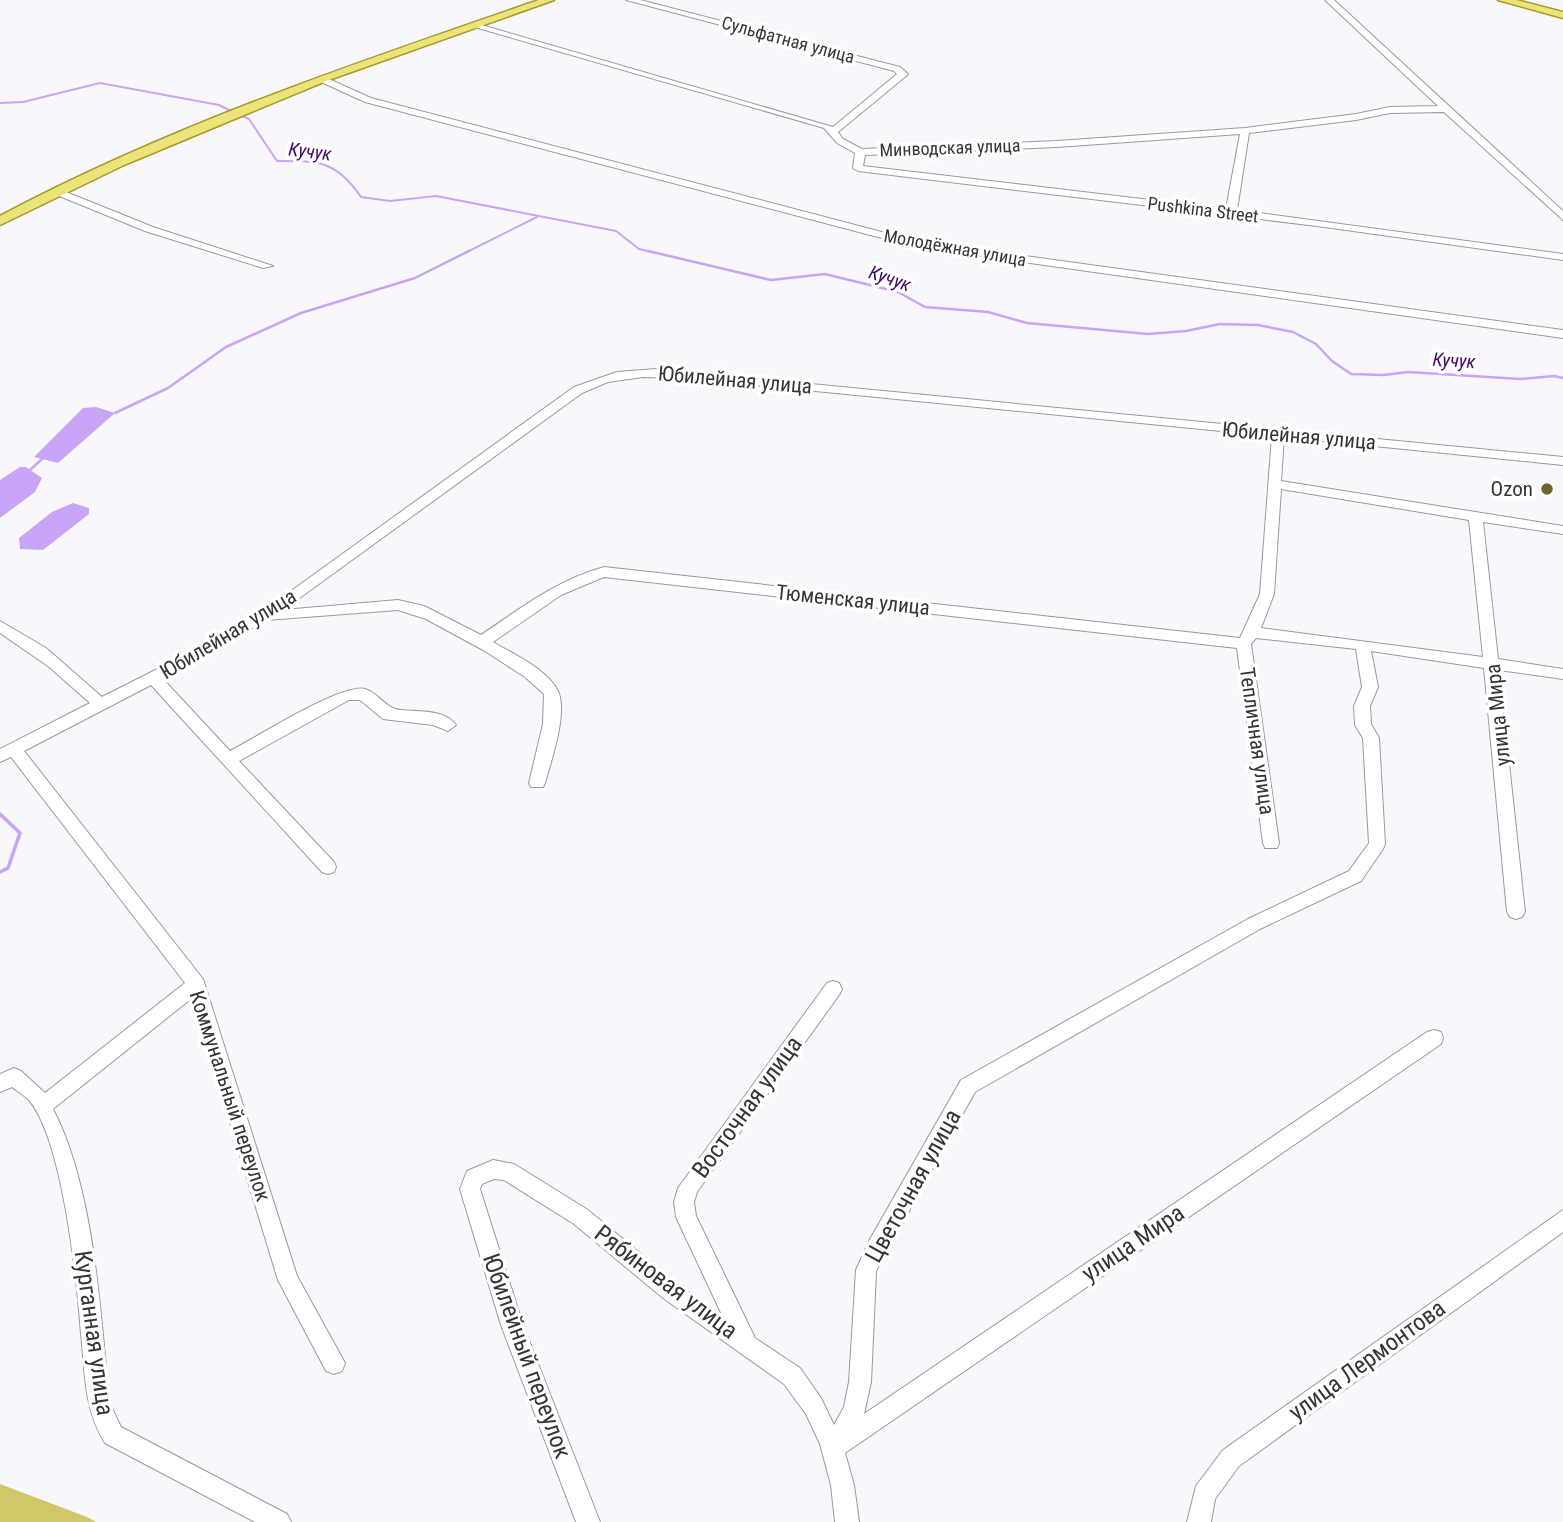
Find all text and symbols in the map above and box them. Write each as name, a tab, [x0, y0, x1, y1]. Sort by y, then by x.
street label: Сульфатная улица	[719, 12, 857, 67]
street label: Минводская улица	[879, 135, 1021, 160]
water label: Кучук	[287, 137, 334, 166]
street label: Pushkina Street	[1146, 192, 1260, 227]
street label: Молодёжная улица	[882, 225, 1028, 270]
water label: Кучук	[866, 261, 915, 297]
water label: Кучук	[1432, 348, 1477, 373]
street label: Юбилейная улица	[657, 361, 813, 399]
street label: Юбилейная улица	[1221, 417, 1377, 455]
place label: Ozon	[1491, 477, 1533, 501]
marker: Ozon	[1539, 481, 1555, 497]
street label: Тюменская улица	[775, 580, 931, 620]
street label: Юбилейная улица	[156, 584, 300, 684]
street label: улица Мира	[1481, 663, 1515, 767]
street label: Тепличная улица	[1235, 666, 1279, 816]
street label: Коммунальный переулок	[185, 988, 275, 1204]
street label: Восточная улица	[686, 1031, 808, 1183]
street label: Цветочная улица	[859, 1105, 967, 1267]
street label: улица Мира	[1077, 1199, 1189, 1287]
street label: Рябиновая улица	[589, 1219, 743, 1345]
street label: Курганная улица	[69, 1249, 119, 1417]
street label: Юбилейный переулок	[477, 1250, 577, 1463]
street label: улица Лермонтова	[1283, 1294, 1451, 1426]

